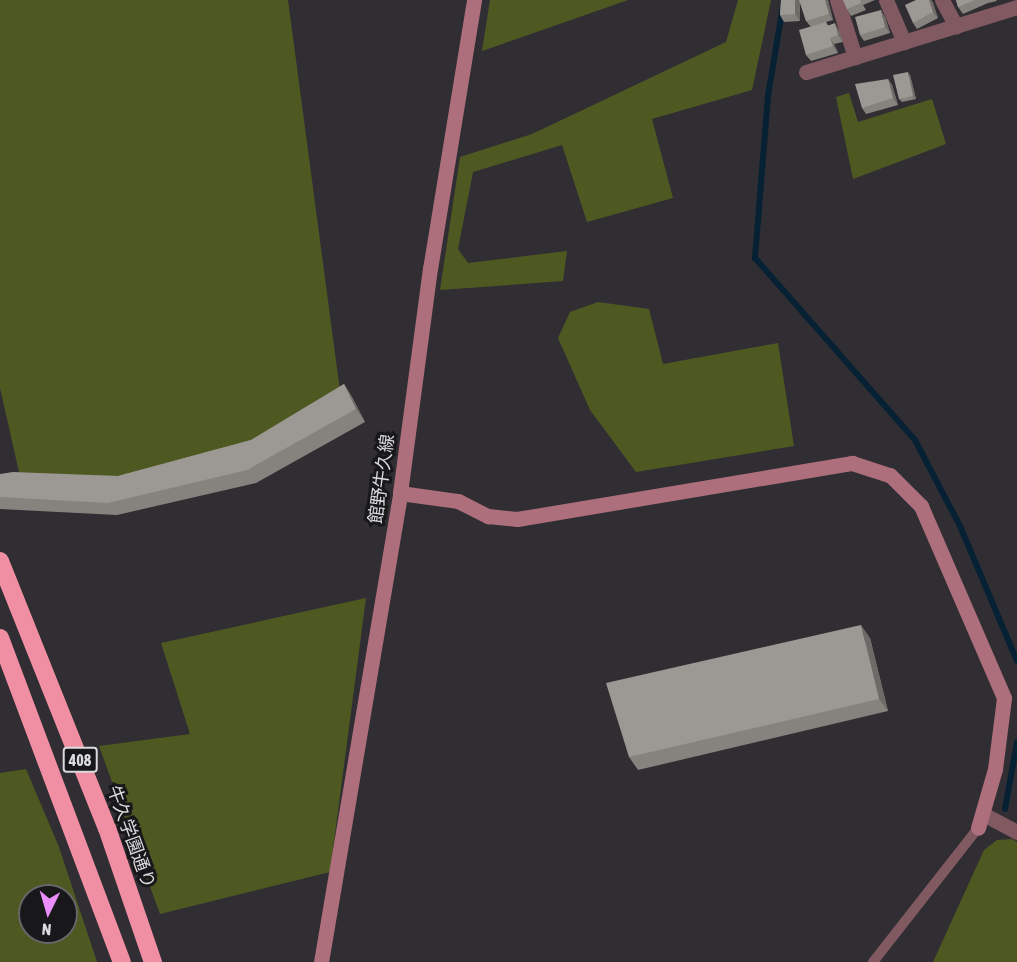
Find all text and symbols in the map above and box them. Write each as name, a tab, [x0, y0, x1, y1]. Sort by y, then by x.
street label: 館野牛久線	[365, 433, 399, 525]
road number: 408	[62, 747, 98, 773]
street label: 牛久学園通り	[102, 783, 160, 891]
north arrow	[18, 884, 78, 944]
text: N	[41, 921, 52, 939]

